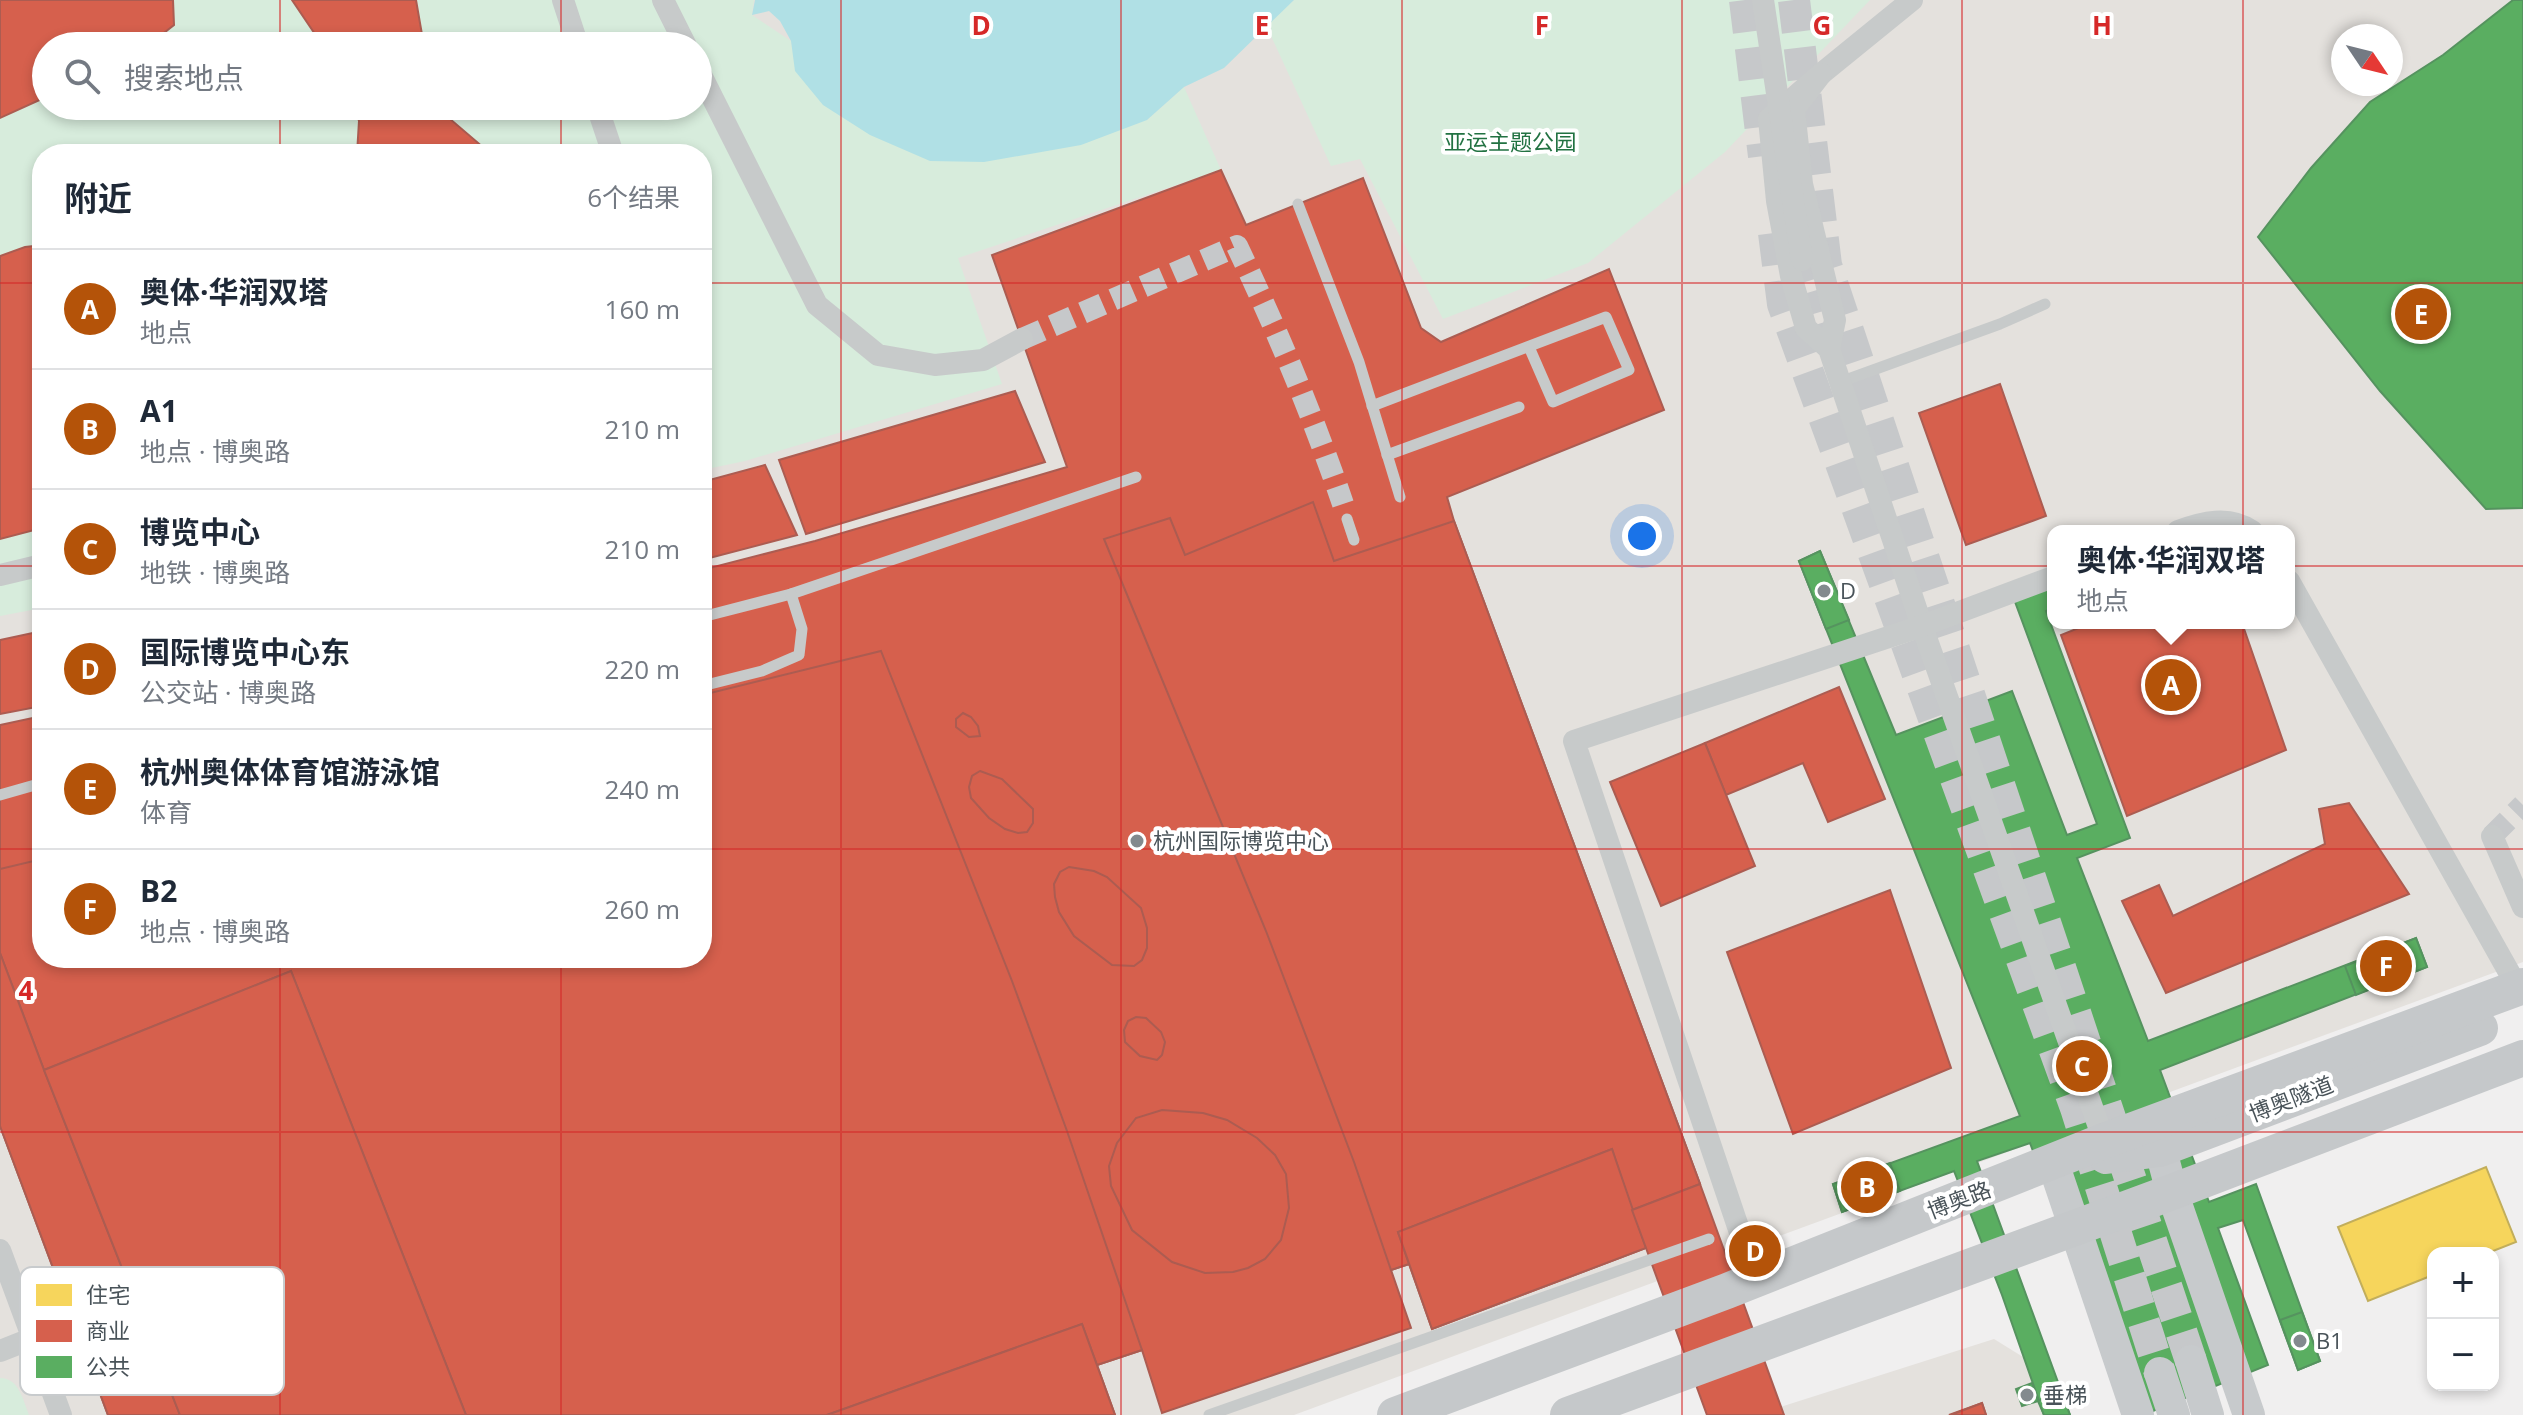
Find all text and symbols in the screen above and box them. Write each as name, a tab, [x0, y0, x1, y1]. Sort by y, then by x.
text: D	[971, 7, 991, 43]
text: E	[1255, 7, 1269, 43]
text: F	[1535, 7, 1549, 43]
text: G	[1813, 7, 1831, 43]
text: H	[2092, 7, 2112, 43]
north arrow	[2331, 24, 2403, 96]
search box	[32, 32, 712, 120]
icon: search	[60, 54, 104, 98]
text: 搜索地点	[124, 57, 244, 98]
park label: 亚运主题公园	[1444, 126, 1576, 156]
text: 附近	[64, 175, 132, 221]
text: 6个结果	[587, 179, 680, 215]
text: 奥体·华润双塔	[140, 271, 329, 312]
pin: E	[2395, 284, 2447, 344]
text: A	[81, 291, 99, 327]
text: 160 m	[605, 291, 680, 327]
text: 地点	[140, 314, 192, 350]
text: A1	[140, 390, 178, 431]
text: B	[81, 411, 99, 447]
text: 210 m	[605, 411, 680, 447]
text: 地点 · 博奥路	[140, 433, 290, 469]
text: 博览中心	[140, 511, 260, 552]
your location	[1622, 516, 1662, 556]
popup	[2047, 525, 2295, 629]
text: C	[82, 531, 98, 567]
text: 210 m	[605, 531, 680, 567]
text: 奥体·华润双塔	[2077, 539, 2265, 580]
text: 地铁 · 博奥路	[140, 554, 290, 590]
place label: D	[1840, 575, 1856, 605]
marker: D	[1815, 582, 1833, 600]
text: 地点	[2077, 582, 2129, 618]
text: 国际博览中心东	[140, 631, 350, 672]
text: D	[80, 651, 100, 687]
text: 220 m	[605, 651, 680, 687]
pin: A	[2145, 655, 2197, 715]
text: 公交站 · 博奥路	[140, 674, 316, 710]
text: 杭州奥体体育馆游泳馆	[140, 751, 440, 792]
text: E	[83, 771, 97, 807]
text: 240 m	[605, 771, 680, 807]
text: 体育	[140, 794, 192, 830]
place label: 杭州国际博览中心	[1153, 825, 1329, 855]
marker: 杭州国际博览中心	[1128, 832, 1146, 850]
text: B2	[140, 870, 177, 911]
text: F	[83, 891, 97, 927]
text: 260 m	[605, 891, 680, 927]
text: 地点 · 博奥路	[140, 913, 290, 949]
pin: F	[2360, 936, 2412, 996]
text: 4	[19, 972, 34, 1008]
pin: C	[2056, 1036, 2108, 1096]
street label: 博奥隧道	[2244, 1068, 2337, 1128]
pin: B	[1841, 1157, 1893, 1217]
street label: 博奥路	[1922, 1173, 1995, 1225]
pin: D	[1729, 1221, 1781, 1281]
map controls	[2427, 1247, 2499, 1391]
button: +	[2427, 1247, 2499, 1319]
legend	[20, 1267, 284, 1395]
text: 住宅	[86, 1279, 130, 1309]
text: 商业	[86, 1315, 130, 1345]
button: −	[2427, 1319, 2499, 1391]
place label: B1	[2316, 1325, 2343, 1355]
marker: B1	[2291, 1332, 2309, 1350]
text: 公共	[86, 1351, 130, 1381]
place label: 垂梯	[2043, 1379, 2087, 1409]
marker: 垂梯	[2018, 1386, 2036, 1404]

